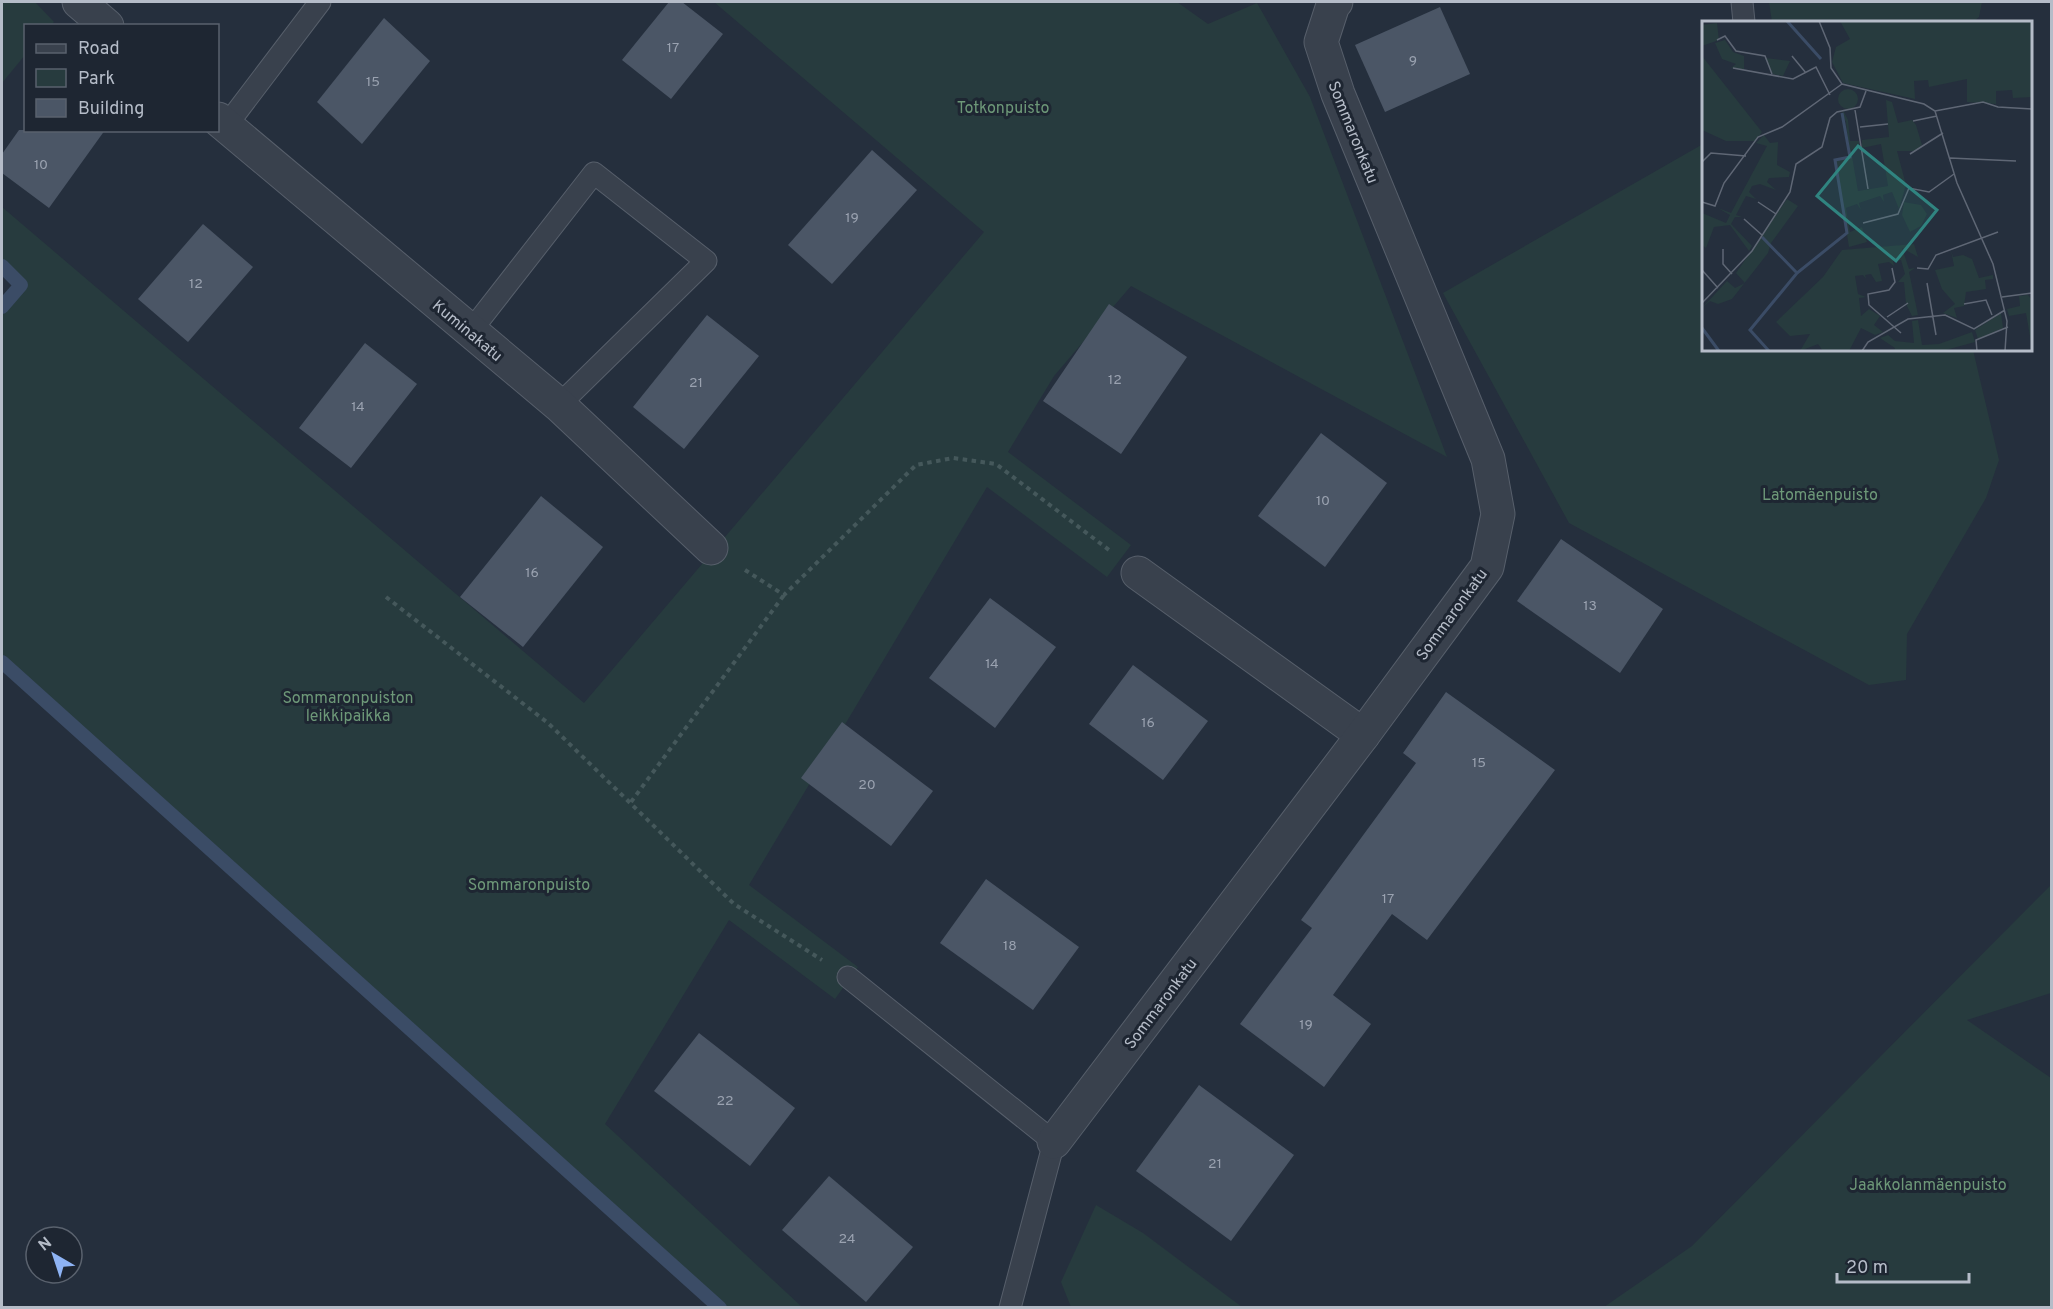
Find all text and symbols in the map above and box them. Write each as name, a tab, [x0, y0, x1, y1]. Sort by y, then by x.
inset map	[1702, 21, 2032, 351]
legend	[24, 24, 219, 132]
text: Road	[78, 38, 120, 61]
house number: 17	[667, 40, 679, 57]
house number: 9	[1409, 53, 1417, 70]
text: Park	[78, 68, 115, 91]
house number: 15	[366, 74, 380, 91]
street label: Sommaronkatu	[1322, 79, 1382, 187]
text: Building	[78, 98, 144, 121]
park label: Totkonpuisto	[957, 99, 1049, 119]
house number: 10	[34, 157, 48, 174]
house number: 19	[845, 210, 859, 227]
house number: 12	[189, 276, 203, 293]
street label: Kuminakatu	[427, 296, 506, 367]
house number: 12	[1108, 372, 1122, 389]
house number: 21	[689, 375, 703, 392]
house number: 14	[351, 399, 365, 416]
park label: Latomäenpuisto	[1762, 486, 1878, 506]
house number: 10	[1316, 493, 1330, 510]
house number: 16	[525, 565, 539, 582]
street label: Sommaronkatu	[1413, 565, 1493, 665]
house number: 13	[1583, 598, 1597, 615]
house number: 14	[985, 656, 999, 673]
park label: Sommaronpuiston leikkipaikka	[282, 689, 414, 727]
house number: 16	[1141, 715, 1155, 732]
house number: 15	[1472, 755, 1486, 772]
house number: 20	[858, 777, 876, 794]
park label: Sommaronpuisto	[468, 876, 590, 896]
house number: 17	[1382, 891, 1394, 908]
house number: 18	[1003, 938, 1017, 955]
street label: Sommaronkatu	[1121, 955, 1202, 1054]
house number: 19	[1299, 1017, 1313, 1034]
house number: 22	[716, 1093, 734, 1110]
house number: 21	[1208, 1156, 1222, 1173]
park label: Jaakkolanmäenpuisto	[1849, 1176, 2007, 1196]
north arrow	[24, 1225, 84, 1285]
house number: 24	[838, 1231, 856, 1248]
text: N	[35, 1234, 57, 1256]
scale bar	[1837, 1246, 1969, 1284]
text: 20 m	[1846, 1257, 1888, 1280]

